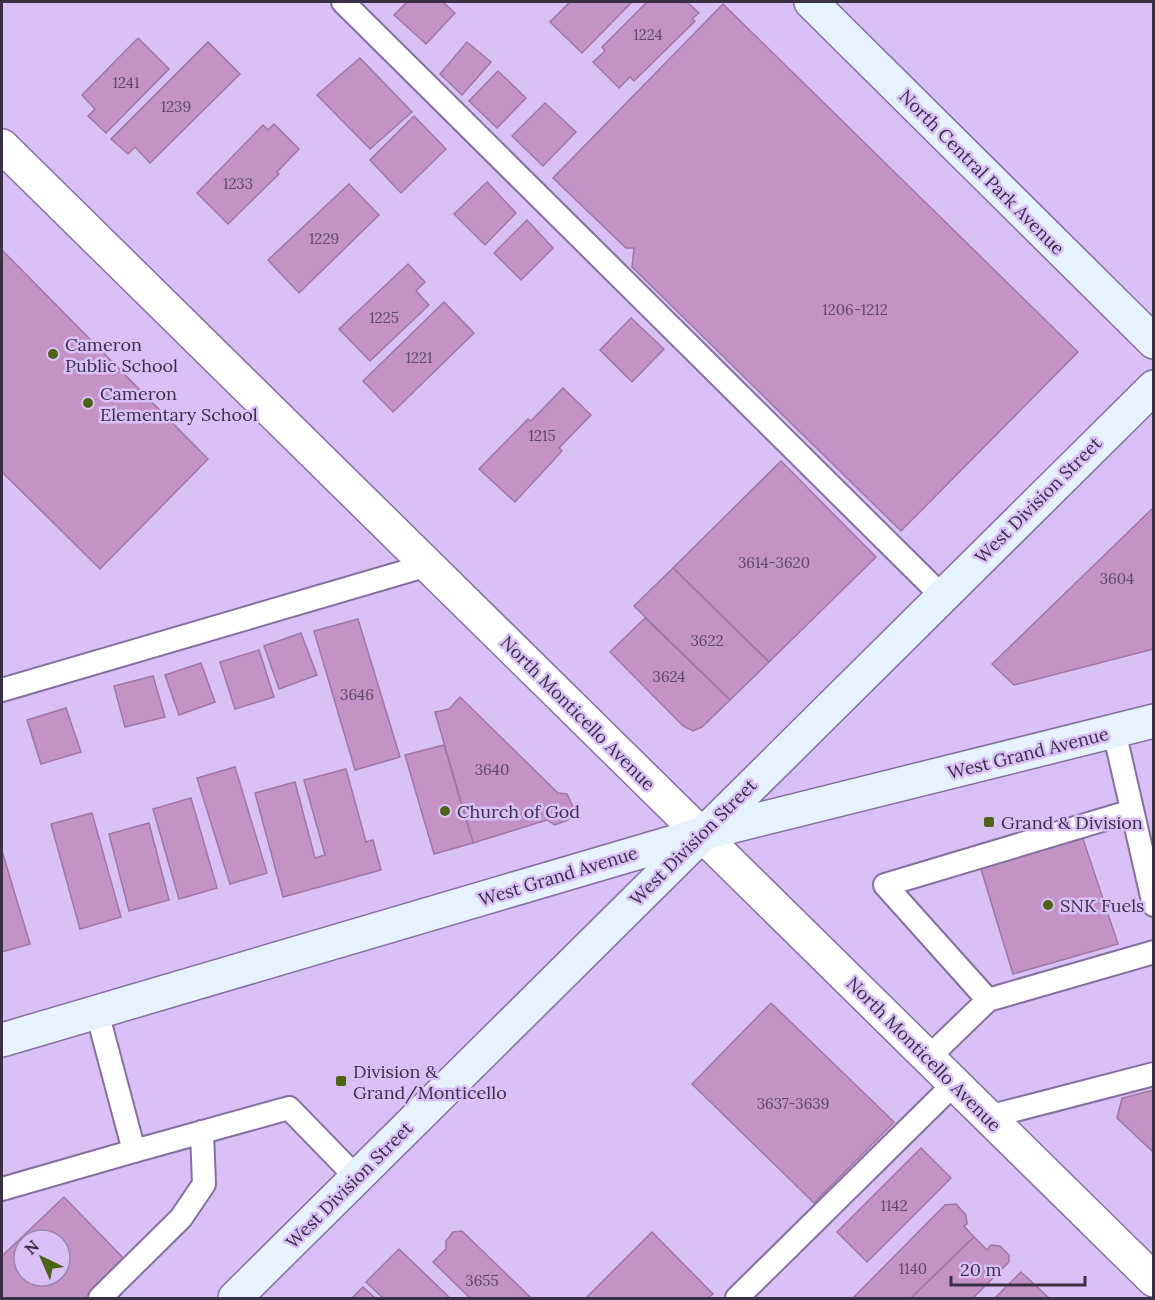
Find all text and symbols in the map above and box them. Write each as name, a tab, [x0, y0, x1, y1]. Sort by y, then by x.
house number: 1224	[633, 25, 663, 44]
house number: 1241	[113, 73, 139, 92]
street label: North Central Park Avenue	[895, 85, 1070, 260]
house number: 1239	[161, 97, 191, 116]
house number: 1233	[223, 174, 253, 193]
house number: 1229	[309, 229, 339, 248]
house number: 1206-1212	[822, 300, 888, 319]
house number: 1225	[369, 308, 399, 327]
place label: Cameron Public School	[65, 333, 178, 377]
marker: Cameron Public School	[46, 347, 60, 361]
house number: 1221	[405, 348, 433, 367]
place label: Cameron Elementary School	[100, 382, 258, 426]
marker: Cameron Elementary School	[81, 396, 95, 410]
house number: 1215	[528, 426, 556, 445]
street label: West Division Street	[970, 432, 1106, 568]
house number: 3614-3620	[738, 553, 810, 572]
house number: 3604	[1100, 569, 1134, 588]
street label: North Monticello Avenue	[496, 631, 660, 795]
house number: 3622	[690, 631, 724, 650]
house number: 3624	[653, 667, 685, 686]
house number: 3646	[340, 685, 374, 704]
street label: West Grand Avenue	[945, 722, 1111, 784]
house number: 3640	[475, 760, 509, 779]
street label: West Division Street	[625, 774, 761, 910]
place label: Church of God	[457, 800, 580, 823]
marker: Church of God	[438, 804, 452, 818]
place label: Grand & Division	[1001, 811, 1143, 834]
marker: Grand & Division	[982, 815, 996, 829]
street label: West Grand Avenue	[476, 841, 641, 911]
place label: SNK Fuels	[1060, 894, 1144, 917]
marker: SNK Fuels	[1041, 898, 1055, 912]
street label: North Monticello Avenue	[842, 972, 1006, 1136]
place label: Division & Grand/Monticello	[353, 1060, 507, 1104]
marker: Division & Grand/Monticello	[334, 1074, 348, 1088]
house number: 3637-3639	[757, 1094, 829, 1113]
street label: West Division Street	[281, 1117, 417, 1253]
house number: 1142	[880, 1196, 908, 1215]
north arrow	[12, 1228, 72, 1288]
text: N	[20, 1236, 43, 1259]
scale bar	[951, 1249, 1084, 1287]
text: 20 m	[960, 1258, 1002, 1281]
house number: 1140	[899, 1259, 927, 1278]
house number: 3655	[465, 1271, 499, 1290]

